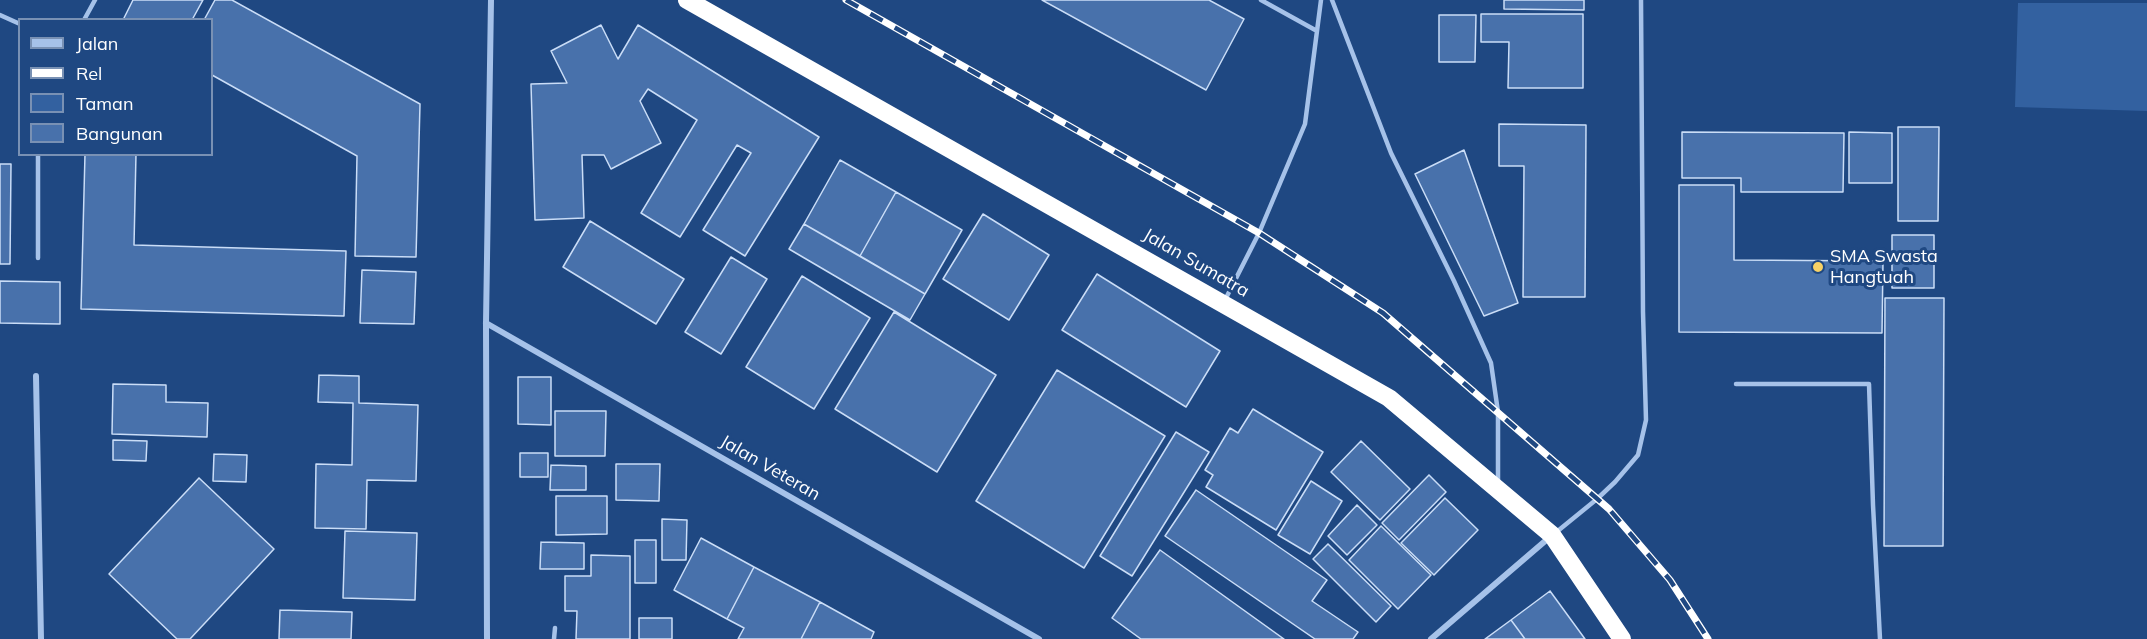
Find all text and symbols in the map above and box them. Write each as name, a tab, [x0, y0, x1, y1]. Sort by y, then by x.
legend	[18, 18, 213, 156]
text: Jalan	[76, 32, 118, 55]
text: Rel	[76, 62, 102, 85]
text: Taman	[76, 92, 133, 115]
text: Bangunan	[76, 122, 163, 145]
street label: Jalan Sumatra	[1139, 224, 1253, 302]
place label: SMA Swasta Hangtuah	[1830, 246, 1938, 288]
marker: SMA Swasta Hangtuah	[1811, 260, 1825, 274]
street label: Jalan Veteran	[716, 431, 824, 505]

